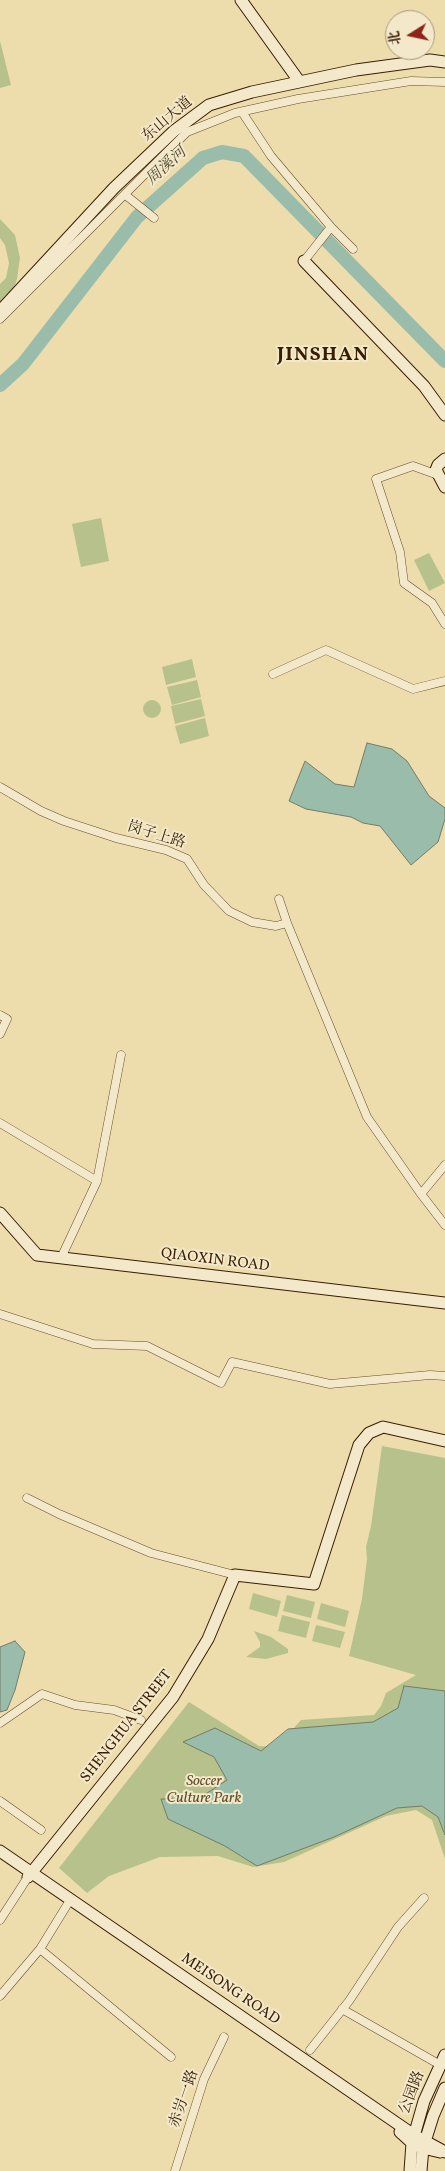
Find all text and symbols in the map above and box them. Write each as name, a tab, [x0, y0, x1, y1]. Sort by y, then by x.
north arrow	[385, 10, 435, 60]
text: 北	[385, 29, 406, 46]
street label: 东山大道	[139, 94, 197, 146]
water label: 周溪河	[143, 144, 191, 190]
district label: JINSHAN	[276, 344, 370, 368]
street label: 岗子上路	[125, 819, 187, 853]
street label: QIAOXIN ROAD	[160, 1245, 270, 1277]
street label: SHENGHUA STREET	[77, 1667, 177, 1787]
park label: Soccer Culture Park	[167, 1773, 241, 1808]
street label: MEISONG ROAD	[177, 1950, 283, 2030]
street label: 赤岃一路	[167, 2068, 203, 2130]
street label: 公园路	[397, 2069, 429, 2117]

